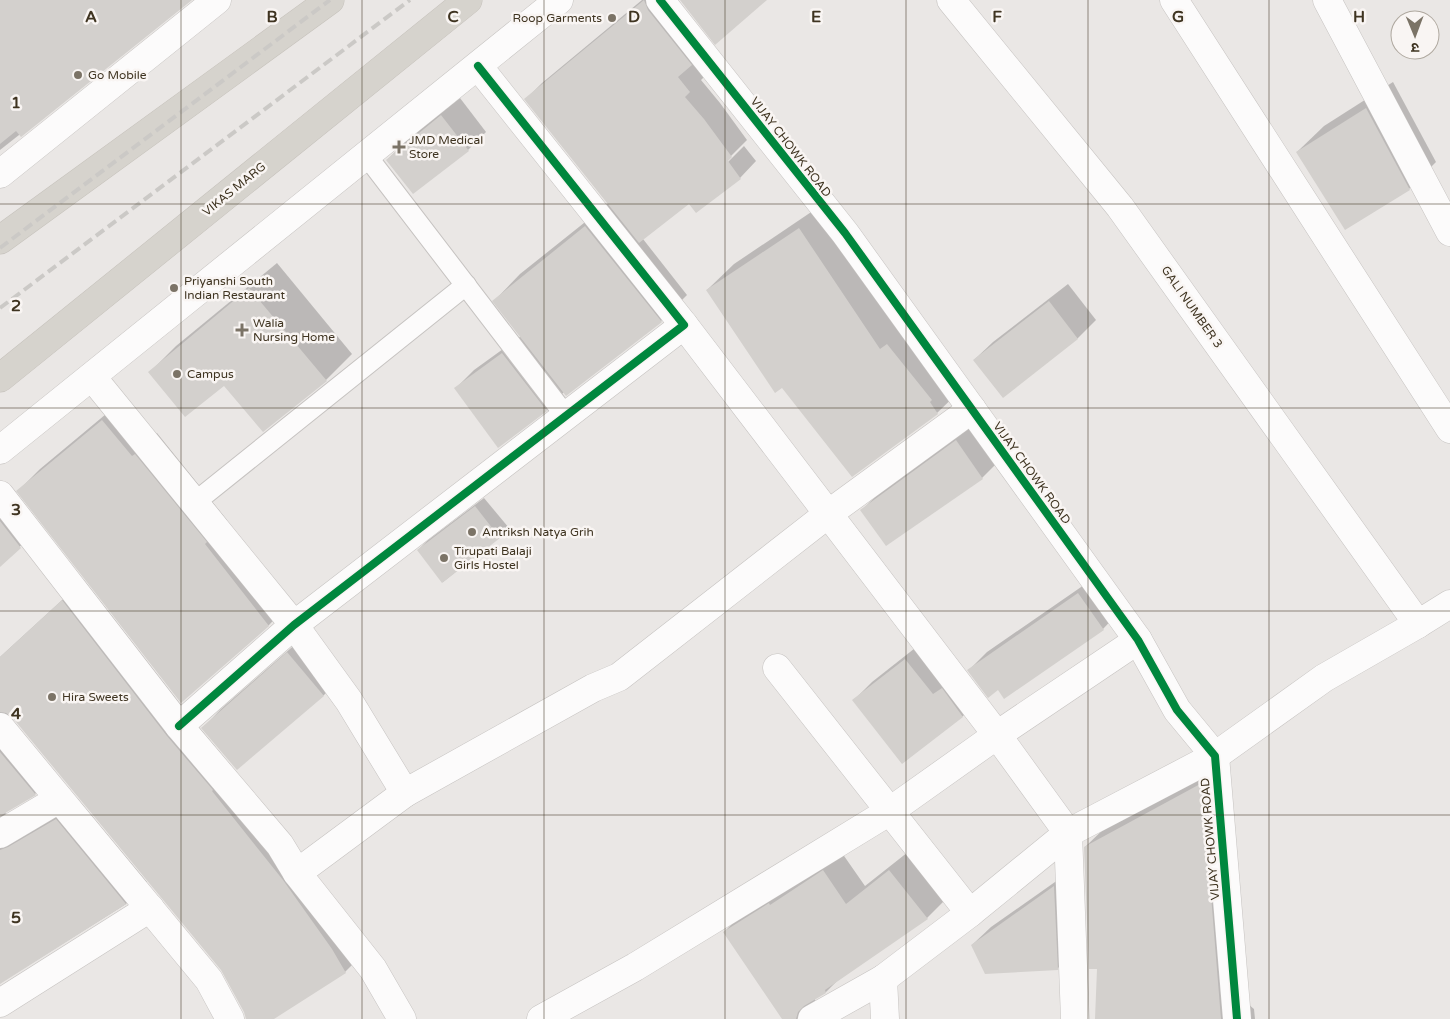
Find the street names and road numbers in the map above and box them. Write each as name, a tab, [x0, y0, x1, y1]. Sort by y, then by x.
street label: VIJAY CHOWK ROAD	[748, 94, 834, 200]
street label: VIKAS MARG	[200, 159, 268, 219]
street label: GALI NUMBER 3	[1158, 263, 1226, 351]
street label: VIJAY CHOWK ROAD	[990, 419, 1074, 527]
street label: VIJAY CHOWK ROAD	[1198, 777, 1222, 901]

